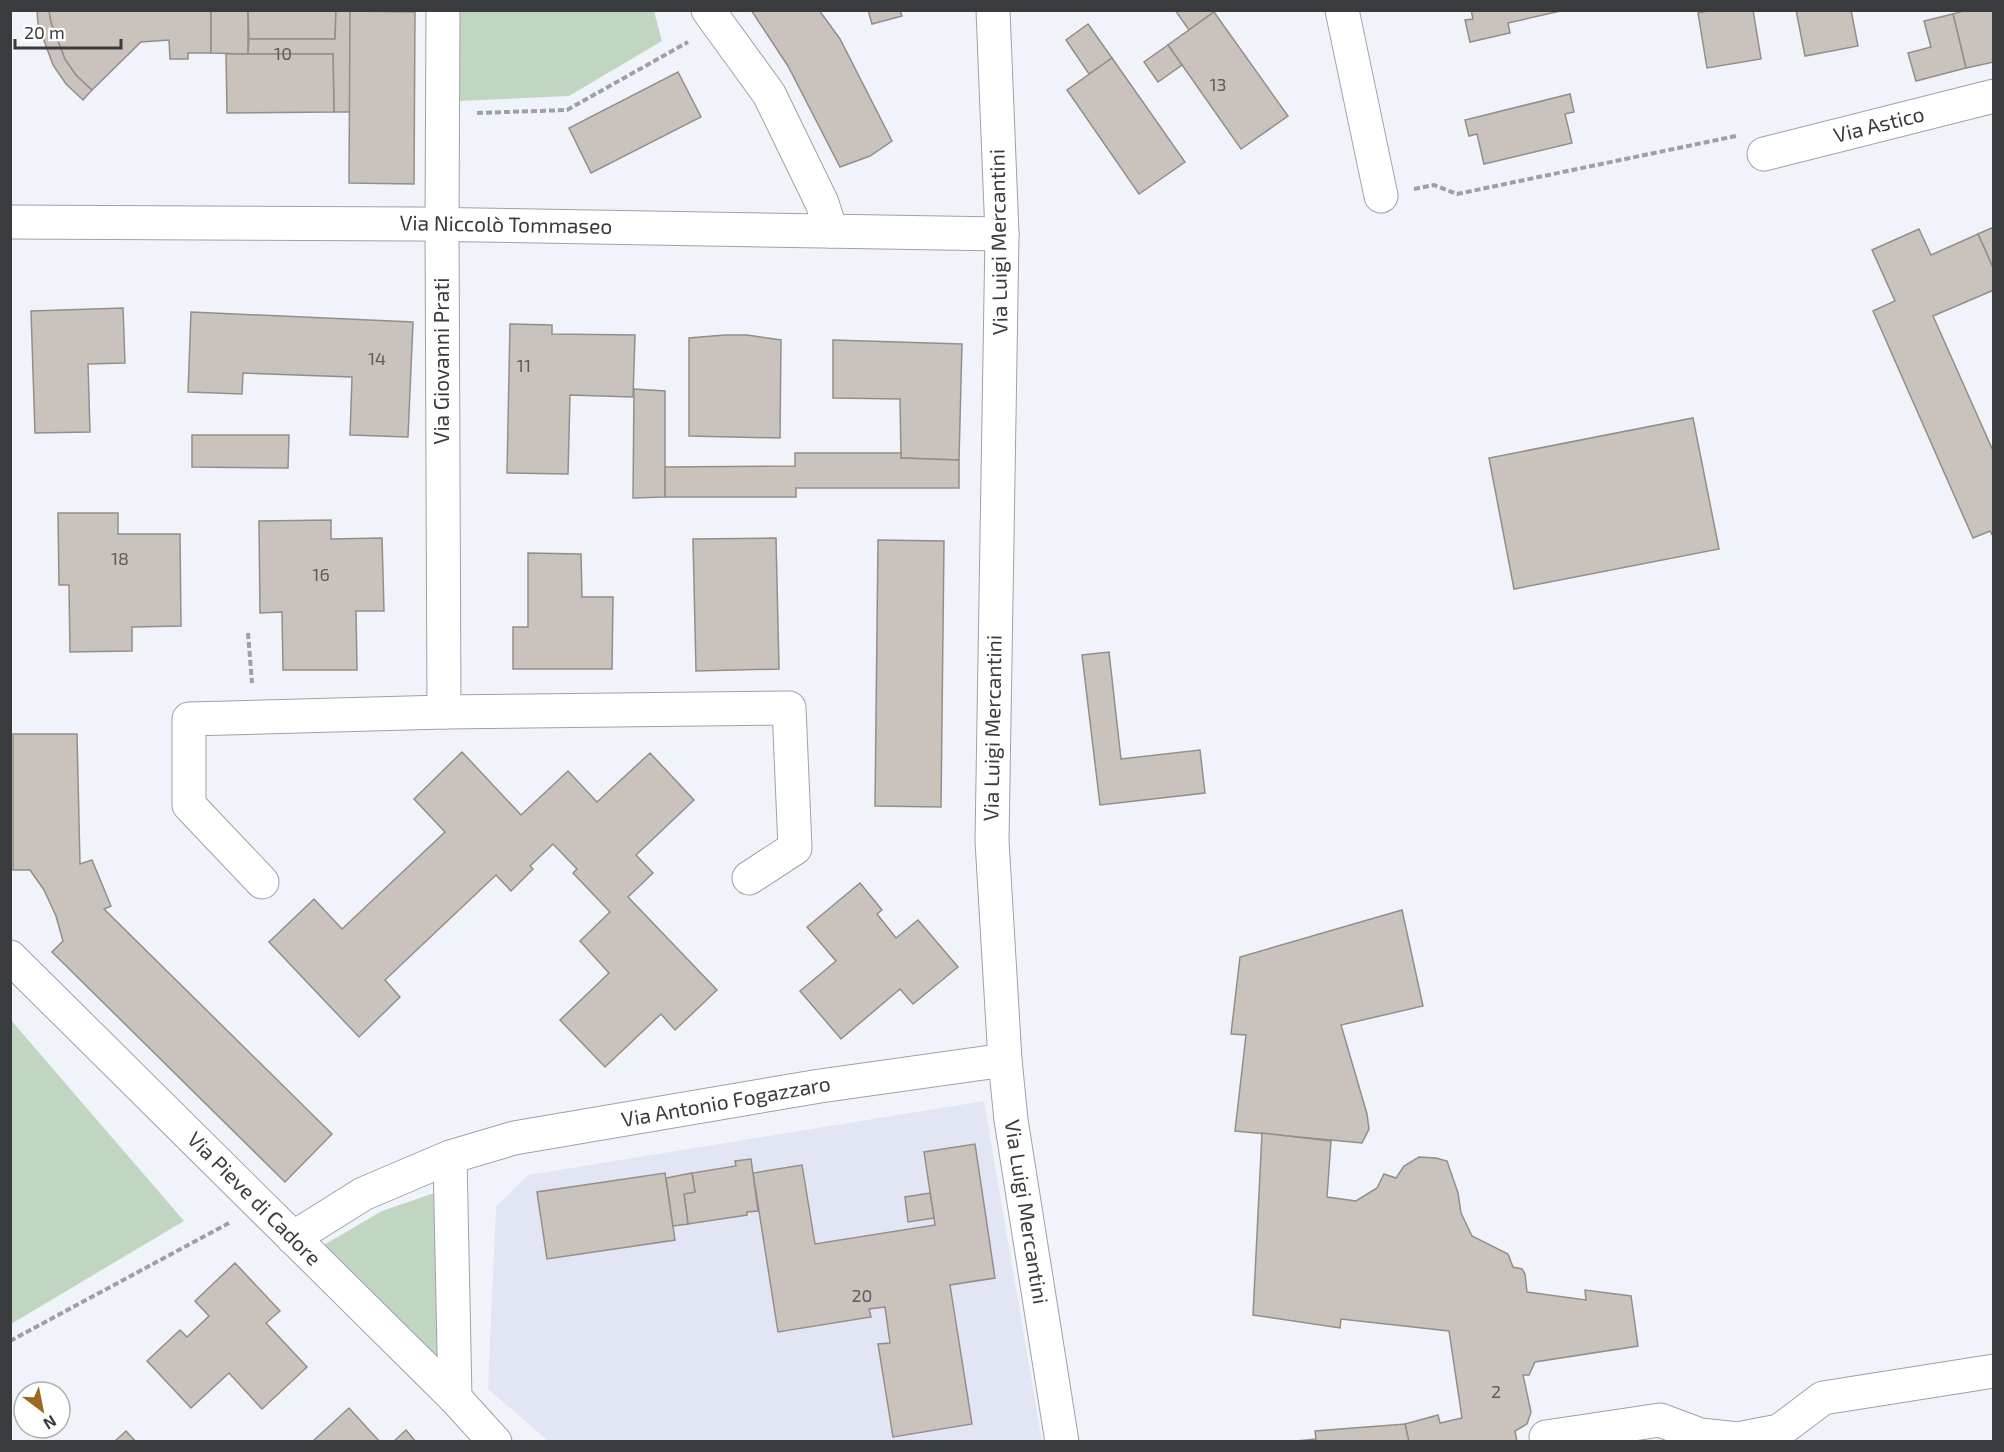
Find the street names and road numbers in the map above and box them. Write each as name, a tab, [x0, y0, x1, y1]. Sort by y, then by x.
street label: Via Astico	[1831, 100, 1927, 147]
street label: Via Luigi Mercantini	[983, 149, 1012, 335]
street label: Via Niccolò Tommaseo	[399, 209, 613, 238]
street label: Via Giovanni Prati	[428, 278, 453, 444]
street label: Via Luigi Mercantini	[977, 635, 1006, 821]
street label: Via Antonio Fogazzaro	[619, 1070, 832, 1131]
street label: Via Luigi Mercantini	[1001, 1118, 1054, 1306]
street label: Via Pieve di Cadore	[183, 1126, 327, 1270]

